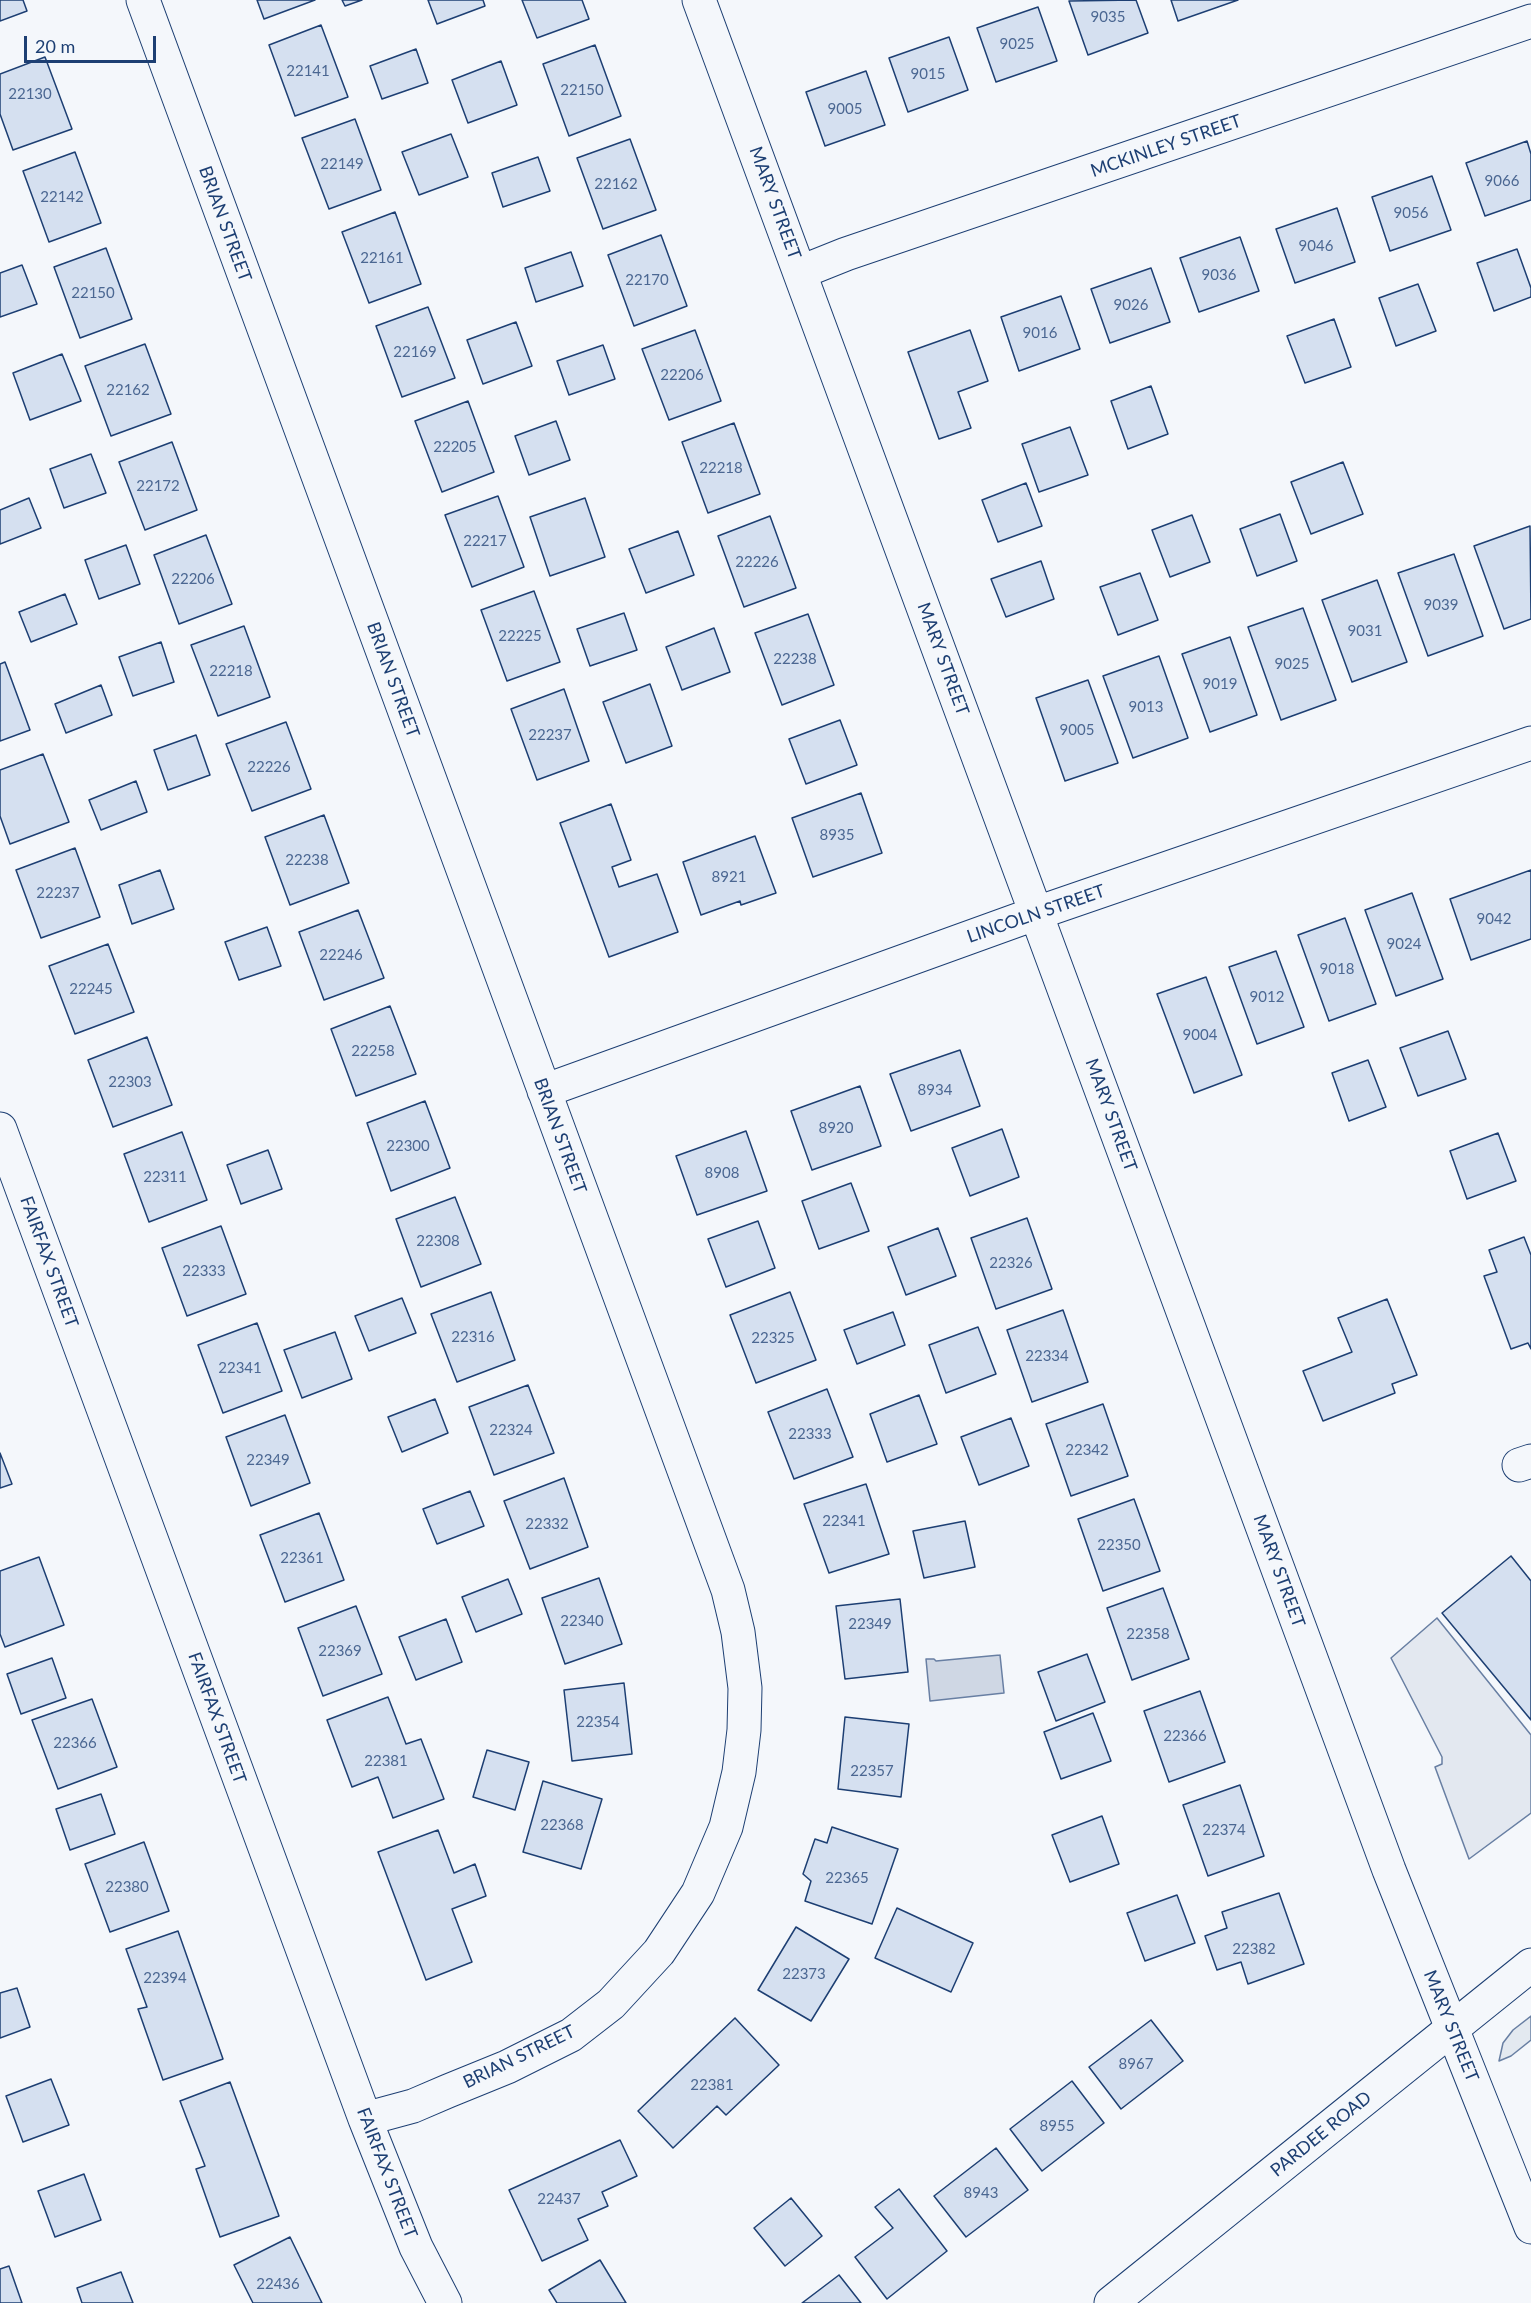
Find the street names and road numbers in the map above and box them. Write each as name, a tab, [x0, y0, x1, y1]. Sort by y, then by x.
street label: MCKINLEY STREET	[1088, 110, 1244, 182]
street label: MARY STREET	[745, 144, 805, 262]
street label: BRIAN STREET	[194, 163, 256, 285]
street label: MARY STREET	[913, 600, 973, 718]
street label: BRIAN STREET	[362, 619, 424, 741]
street label: LINCOLN STREET	[964, 880, 1108, 948]
street label: MARY STREET	[1081, 1056, 1141, 1174]
street label: BRIAN STREET	[529, 1075, 591, 1197]
street label: FAIRFAX STREET	[15, 1193, 83, 1331]
street label: MARY STREET	[1249, 1512, 1309, 1630]
street label: FAIRFAX STREET	[183, 1649, 251, 1787]
street label: MARY STREET	[1419, 1967, 1483, 2085]
street label: BRIAN STREET	[460, 2021, 578, 2093]
street label: PARDEE ROAD	[1266, 2087, 1376, 2181]
street label: FAIRFAX STREET	[352, 2105, 422, 2241]

